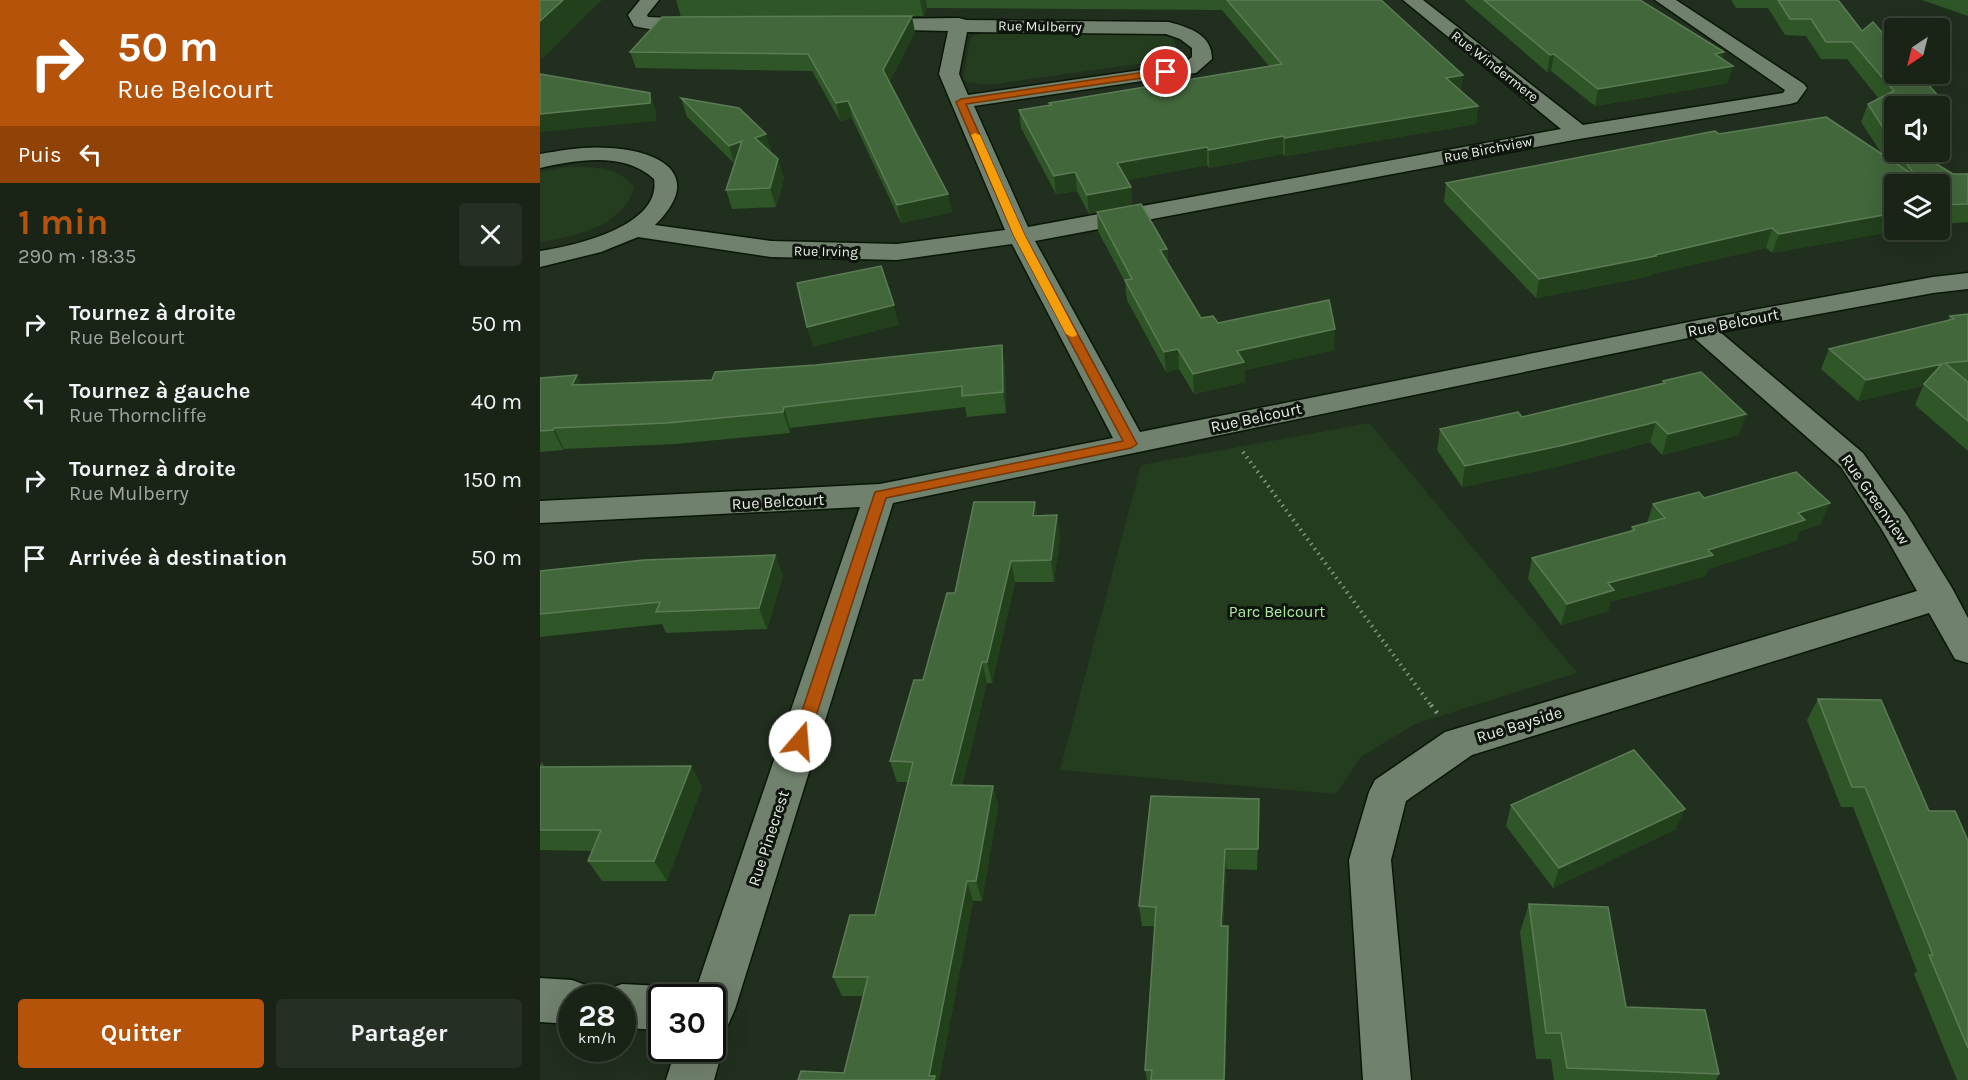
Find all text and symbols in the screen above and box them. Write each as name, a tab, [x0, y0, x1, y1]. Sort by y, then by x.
street label: Rue Mulberry	[998, 17, 1083, 36]
north arrow	[1884, 18, 1950, 84]
map controls	[1884, 18, 1950, 240]
text: 50 m	[117, 22, 219, 72]
icon: right	[18, 24, 96, 102]
street label: Rue Windermere	[1448, 27, 1542, 106]
pin	[1140, 46, 1191, 97]
icon: arrive	[1149, 55, 1182, 88]
text: Rue Belcourt	[117, 73, 273, 105]
button: sound	[1884, 96, 1950, 162]
street label: Rue Birchview	[1442, 133, 1534, 166]
icon: left	[74, 138, 107, 171]
text: Puis	[18, 142, 62, 168]
button: layers	[1884, 174, 1950, 240]
text: 1 min	[18, 201, 108, 243]
button: close	[459, 203, 522, 266]
street label: Rue Irving	[794, 242, 858, 261]
text: 290 m · 18:35	[18, 245, 136, 268]
text: Tournez à droite	[69, 300, 236, 326]
street label: Rue Belcourt	[1686, 304, 1780, 341]
icon: right	[18, 308, 51, 341]
text: 50 m	[471, 311, 522, 337]
text: Rue Belcourt	[69, 326, 185, 349]
text: Tournez à gauche	[69, 378, 250, 404]
icon: left	[18, 386, 51, 419]
text: 40 m	[471, 389, 522, 415]
street label: Rue Belcourt	[1209, 399, 1303, 436]
text: Rue Thorncliffe	[69, 404, 207, 427]
street label: Rue Greenview	[1837, 450, 1914, 549]
text: Tournez à droite	[69, 456, 236, 482]
icon: right	[18, 464, 51, 497]
text: 150 m	[463, 467, 522, 493]
text: Rue Mulberry	[69, 482, 189, 505]
street label: Rue Belcourt	[731, 490, 825, 513]
icon: arrive	[18, 542, 51, 575]
text: Arrivée à destination	[69, 545, 287, 571]
text: 50 m	[471, 545, 522, 571]
park label: Parc Belcourt	[1229, 602, 1325, 621]
street label: Rue Bayside	[1474, 702, 1564, 747]
position arrow	[768, 709, 832, 773]
street label: Rue Pinecrest	[744, 788, 793, 888]
speed limit sign: 30	[648, 984, 726, 1062]
text: 28	[578, 998, 616, 1034]
button: Quitter	[18, 999, 264, 1068]
button: Partager	[276, 999, 522, 1068]
text: km/h	[578, 1029, 616, 1047]

